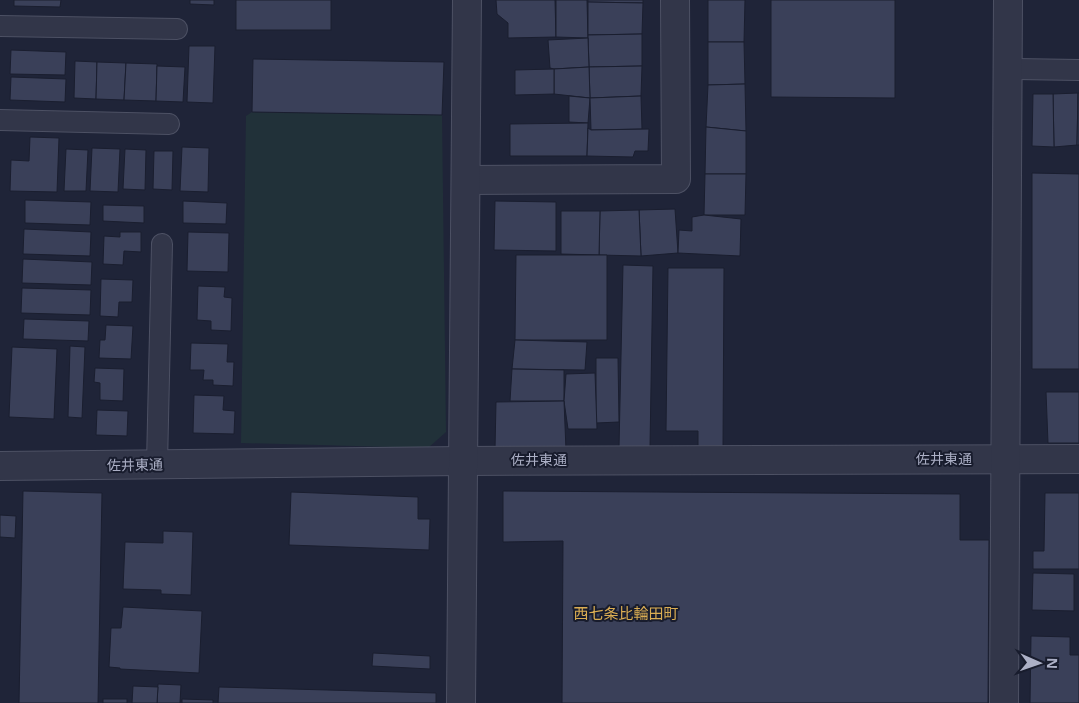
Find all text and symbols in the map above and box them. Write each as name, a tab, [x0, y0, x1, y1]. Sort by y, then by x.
street label: 佐井東通	[916, 449, 972, 468]
street label: 佐井東通	[511, 450, 567, 469]
street label: 佐井東通	[107, 455, 163, 474]
district label: 西七条比輪田町	[573, 603, 679, 623]
north arrow	[1014, 638, 1064, 688]
text: N	[1043, 657, 1062, 669]

